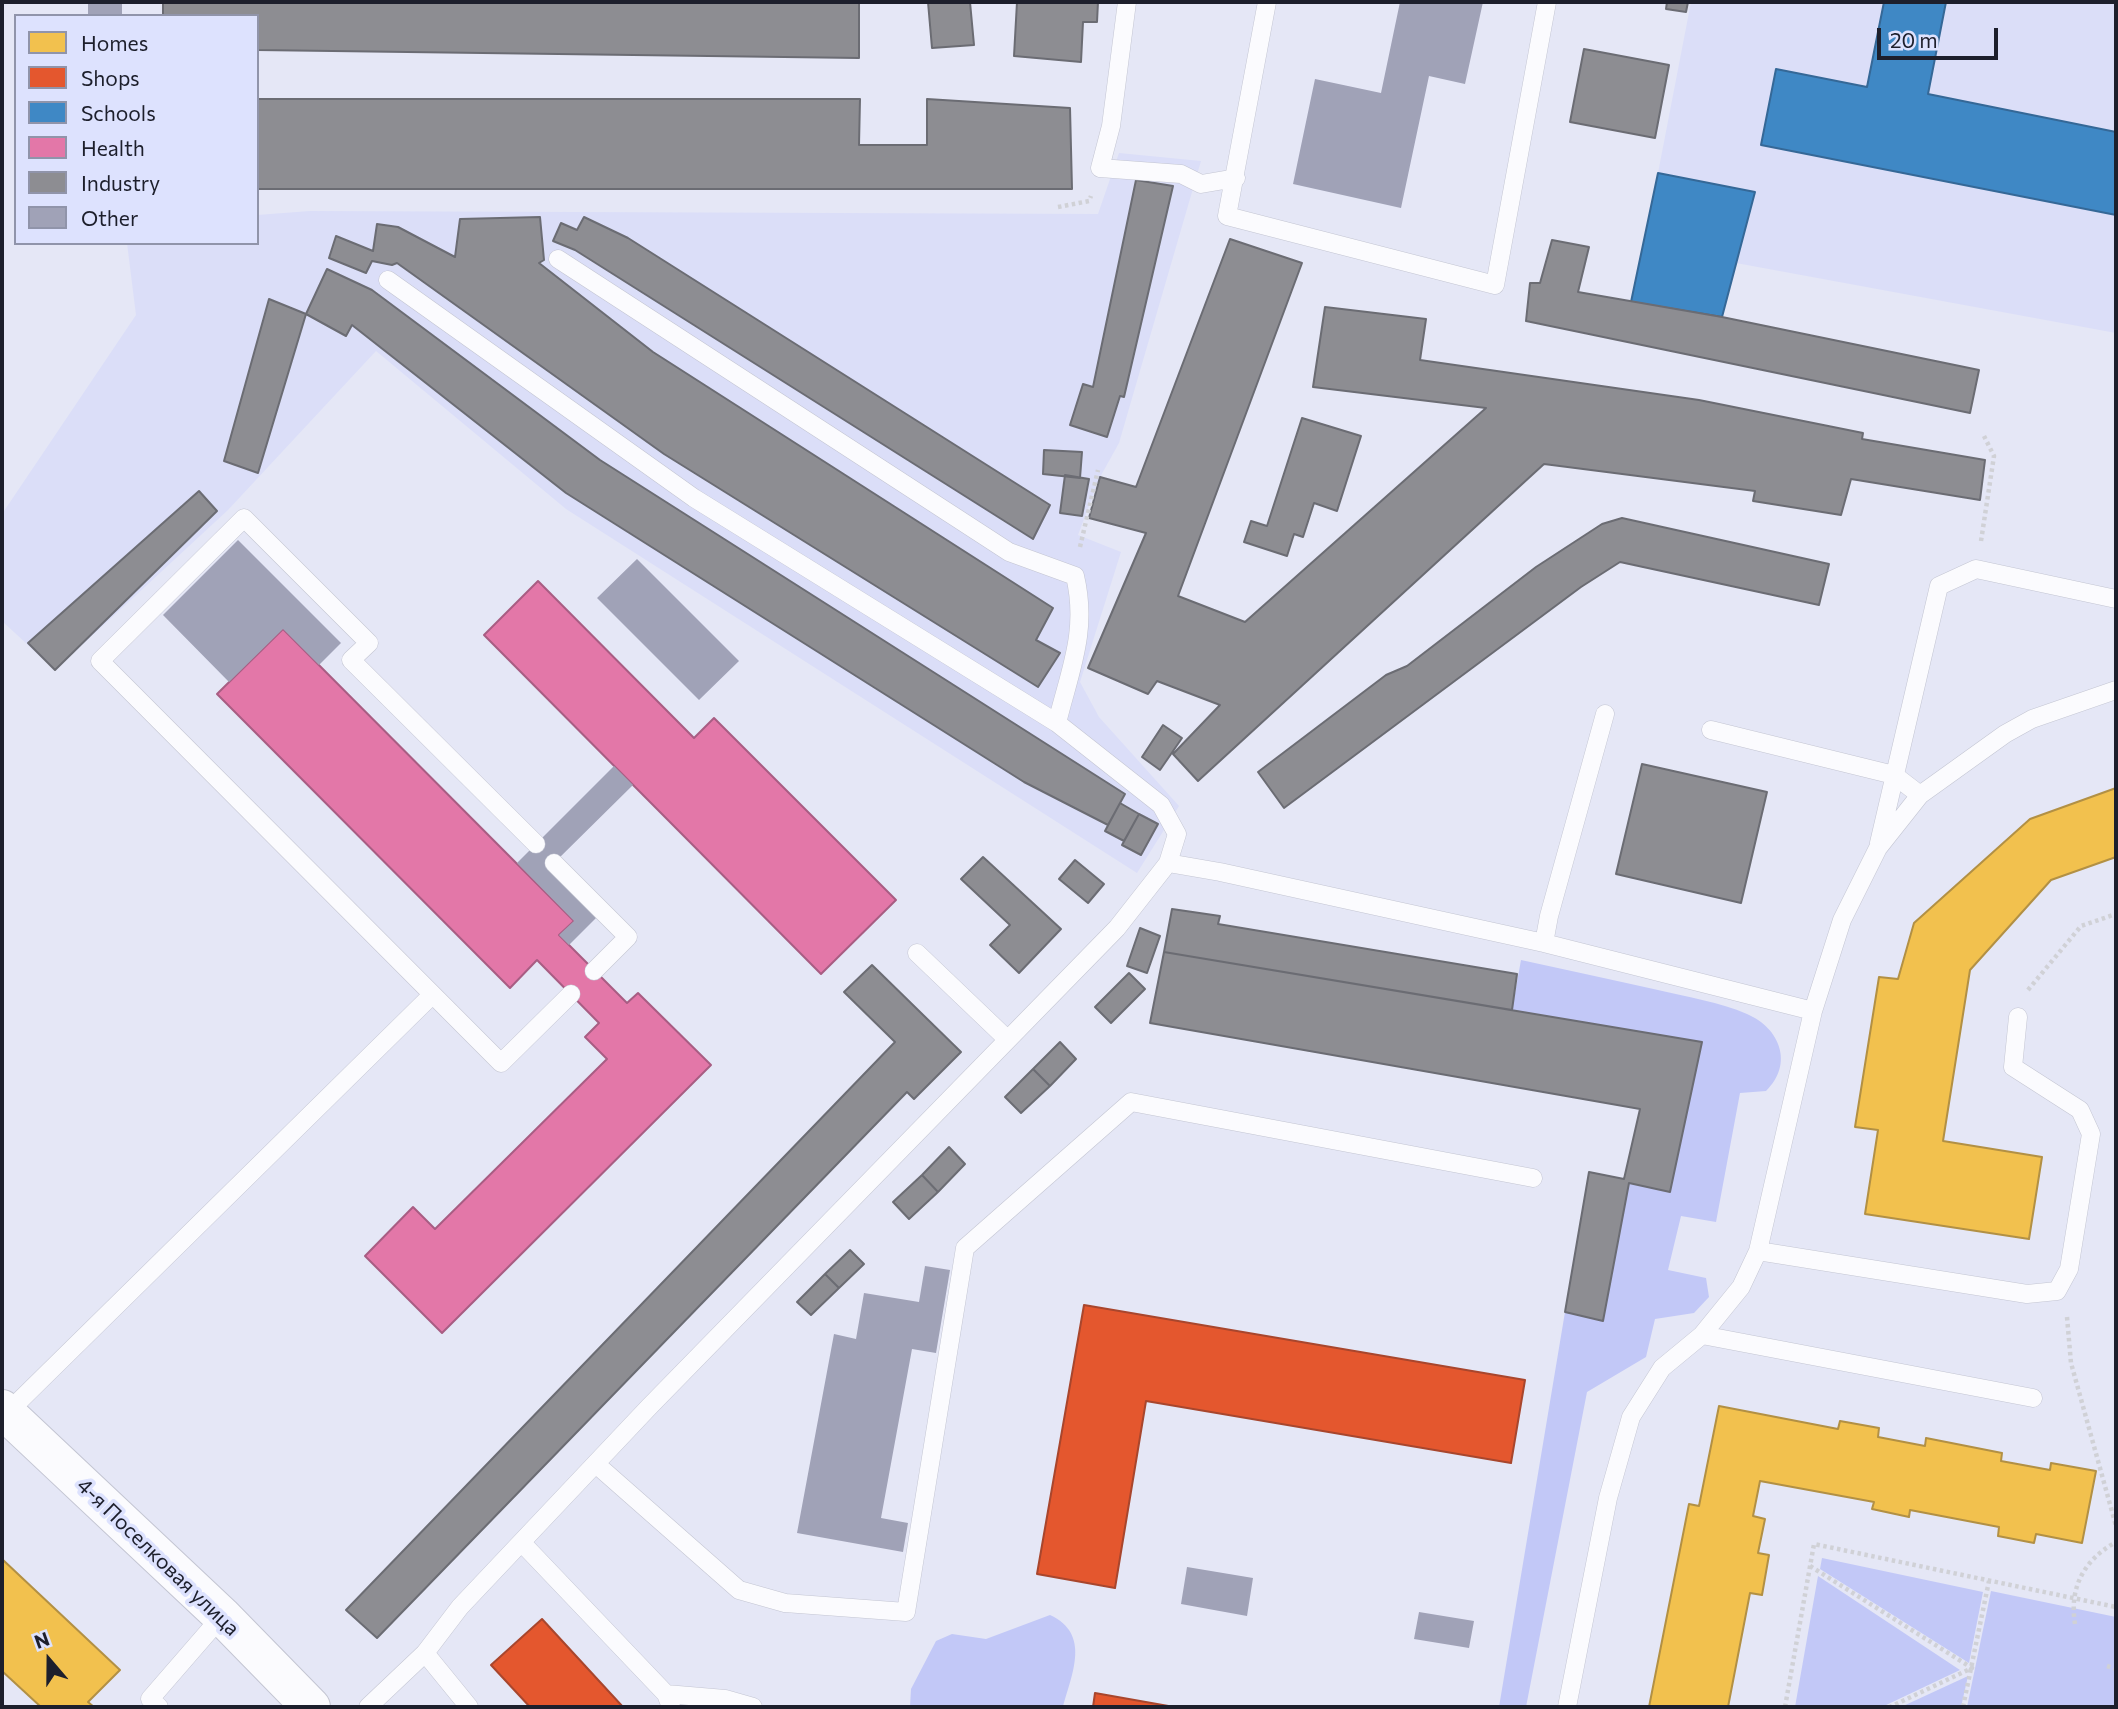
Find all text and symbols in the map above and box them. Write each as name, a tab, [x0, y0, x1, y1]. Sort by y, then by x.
legend	[14, 14, 259, 245]
scale bar	[1880, 14, 2001, 58]
text: 20 m	[1890, 27, 1938, 52]
text: Homes	[81, 30, 148, 55]
text: Shops	[81, 65, 140, 90]
text: Schools	[81, 100, 156, 125]
text: Health	[81, 135, 145, 160]
text: Industry	[81, 170, 160, 195]
text: Other	[81, 205, 138, 230]
street label: 4-я Поселковая улица	[71, 1473, 245, 1641]
north arrow	[14, 1625, 84, 1695]
text: N	[31, 1627, 52, 1653]

